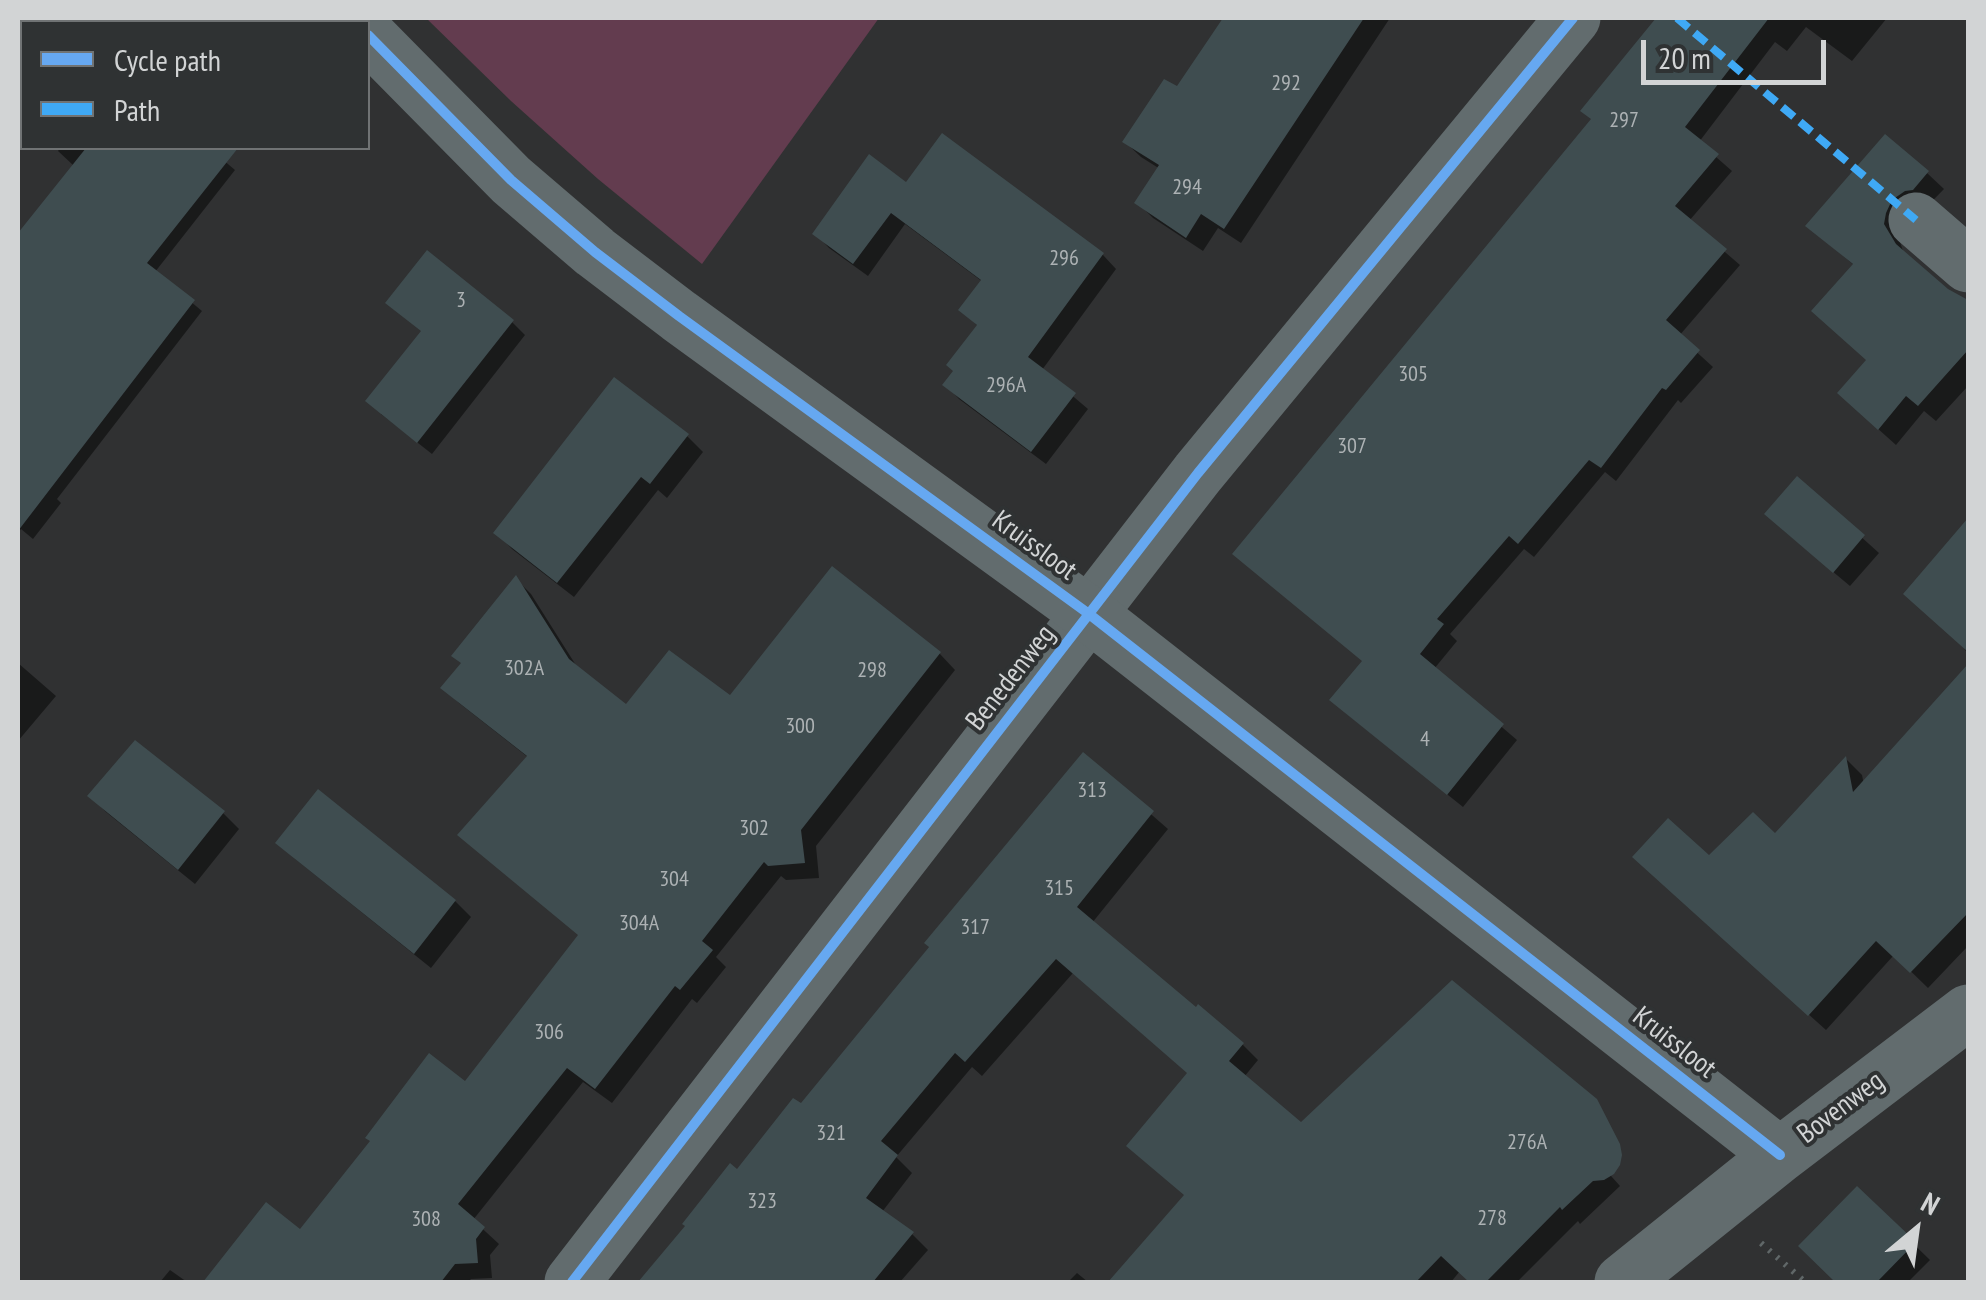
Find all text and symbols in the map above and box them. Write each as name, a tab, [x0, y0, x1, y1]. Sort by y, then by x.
legend	[20, 20, 370, 150]
scale bar	[1646, 20, 1831, 82]
text: 20 m	[1658, 38, 1711, 77]
text: Cycle path	[114, 40, 221, 79]
house number: 292	[1271, 71, 1301, 97]
text: Path	[114, 90, 160, 129]
house number: 297	[1609, 108, 1639, 134]
house number: 294	[1172, 175, 1202, 201]
house number: 296	[1049, 246, 1079, 272]
house number: 3	[456, 288, 466, 314]
house number: 305	[1398, 362, 1428, 388]
house number: 296A	[986, 373, 1026, 399]
house number: 307	[1337, 434, 1367, 460]
street label: Kruissloot	[985, 504, 1083, 588]
street label: Benedenweg	[960, 619, 1062, 737]
house number: 302A	[504, 656, 544, 682]
house number: 298	[857, 658, 887, 684]
house number: 300	[785, 714, 815, 740]
house number: 4	[1420, 727, 1430, 753]
house number: 313	[1077, 778, 1107, 804]
house number: 302	[739, 816, 769, 842]
house number: 304	[659, 867, 689, 893]
house number: 315	[1044, 876, 1074, 902]
house number: 304A	[619, 911, 659, 937]
house number: 317	[960, 915, 990, 941]
street label: Kruissloot	[1626, 1000, 1722, 1086]
house number: 306	[534, 1020, 564, 1046]
street label: Bovenweg	[1791, 1065, 1891, 1151]
house number: 321	[816, 1121, 846, 1147]
house number: 276A	[1507, 1130, 1547, 1156]
north arrow	[1866, 1180, 1966, 1280]
text: N	[1915, 1183, 1946, 1223]
house number: 323	[747, 1189, 777, 1215]
house number: 278	[1477, 1206, 1507, 1232]
house number: 308	[411, 1207, 441, 1233]

